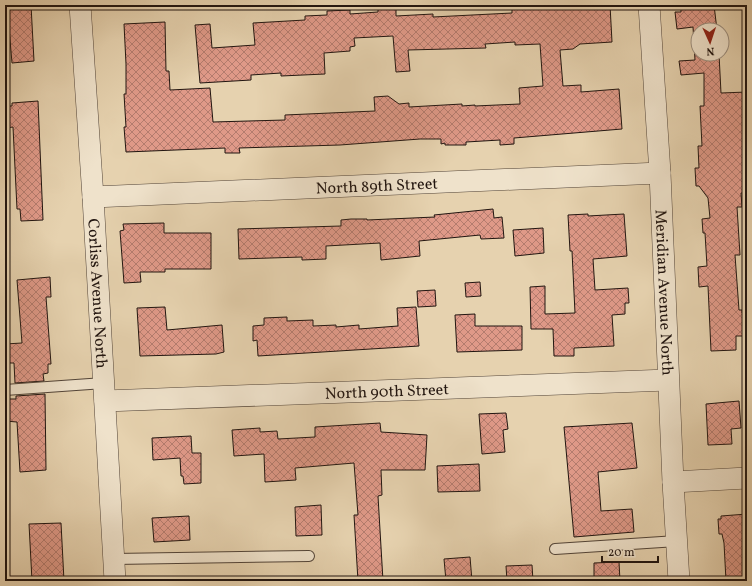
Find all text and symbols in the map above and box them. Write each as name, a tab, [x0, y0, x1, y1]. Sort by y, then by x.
north arrow	[690, 22, 730, 62]
text: N	[706, 43, 715, 58]
street label: North 89th Street	[315, 173, 439, 201]
street label: Meridian Avenue North	[649, 209, 678, 376]
street label: Corliss Avenue North	[81, 218, 112, 369]
street label: North 90th Street	[324, 379, 450, 406]
scale bar	[602, 538, 658, 564]
text: 20 m	[608, 545, 635, 561]

